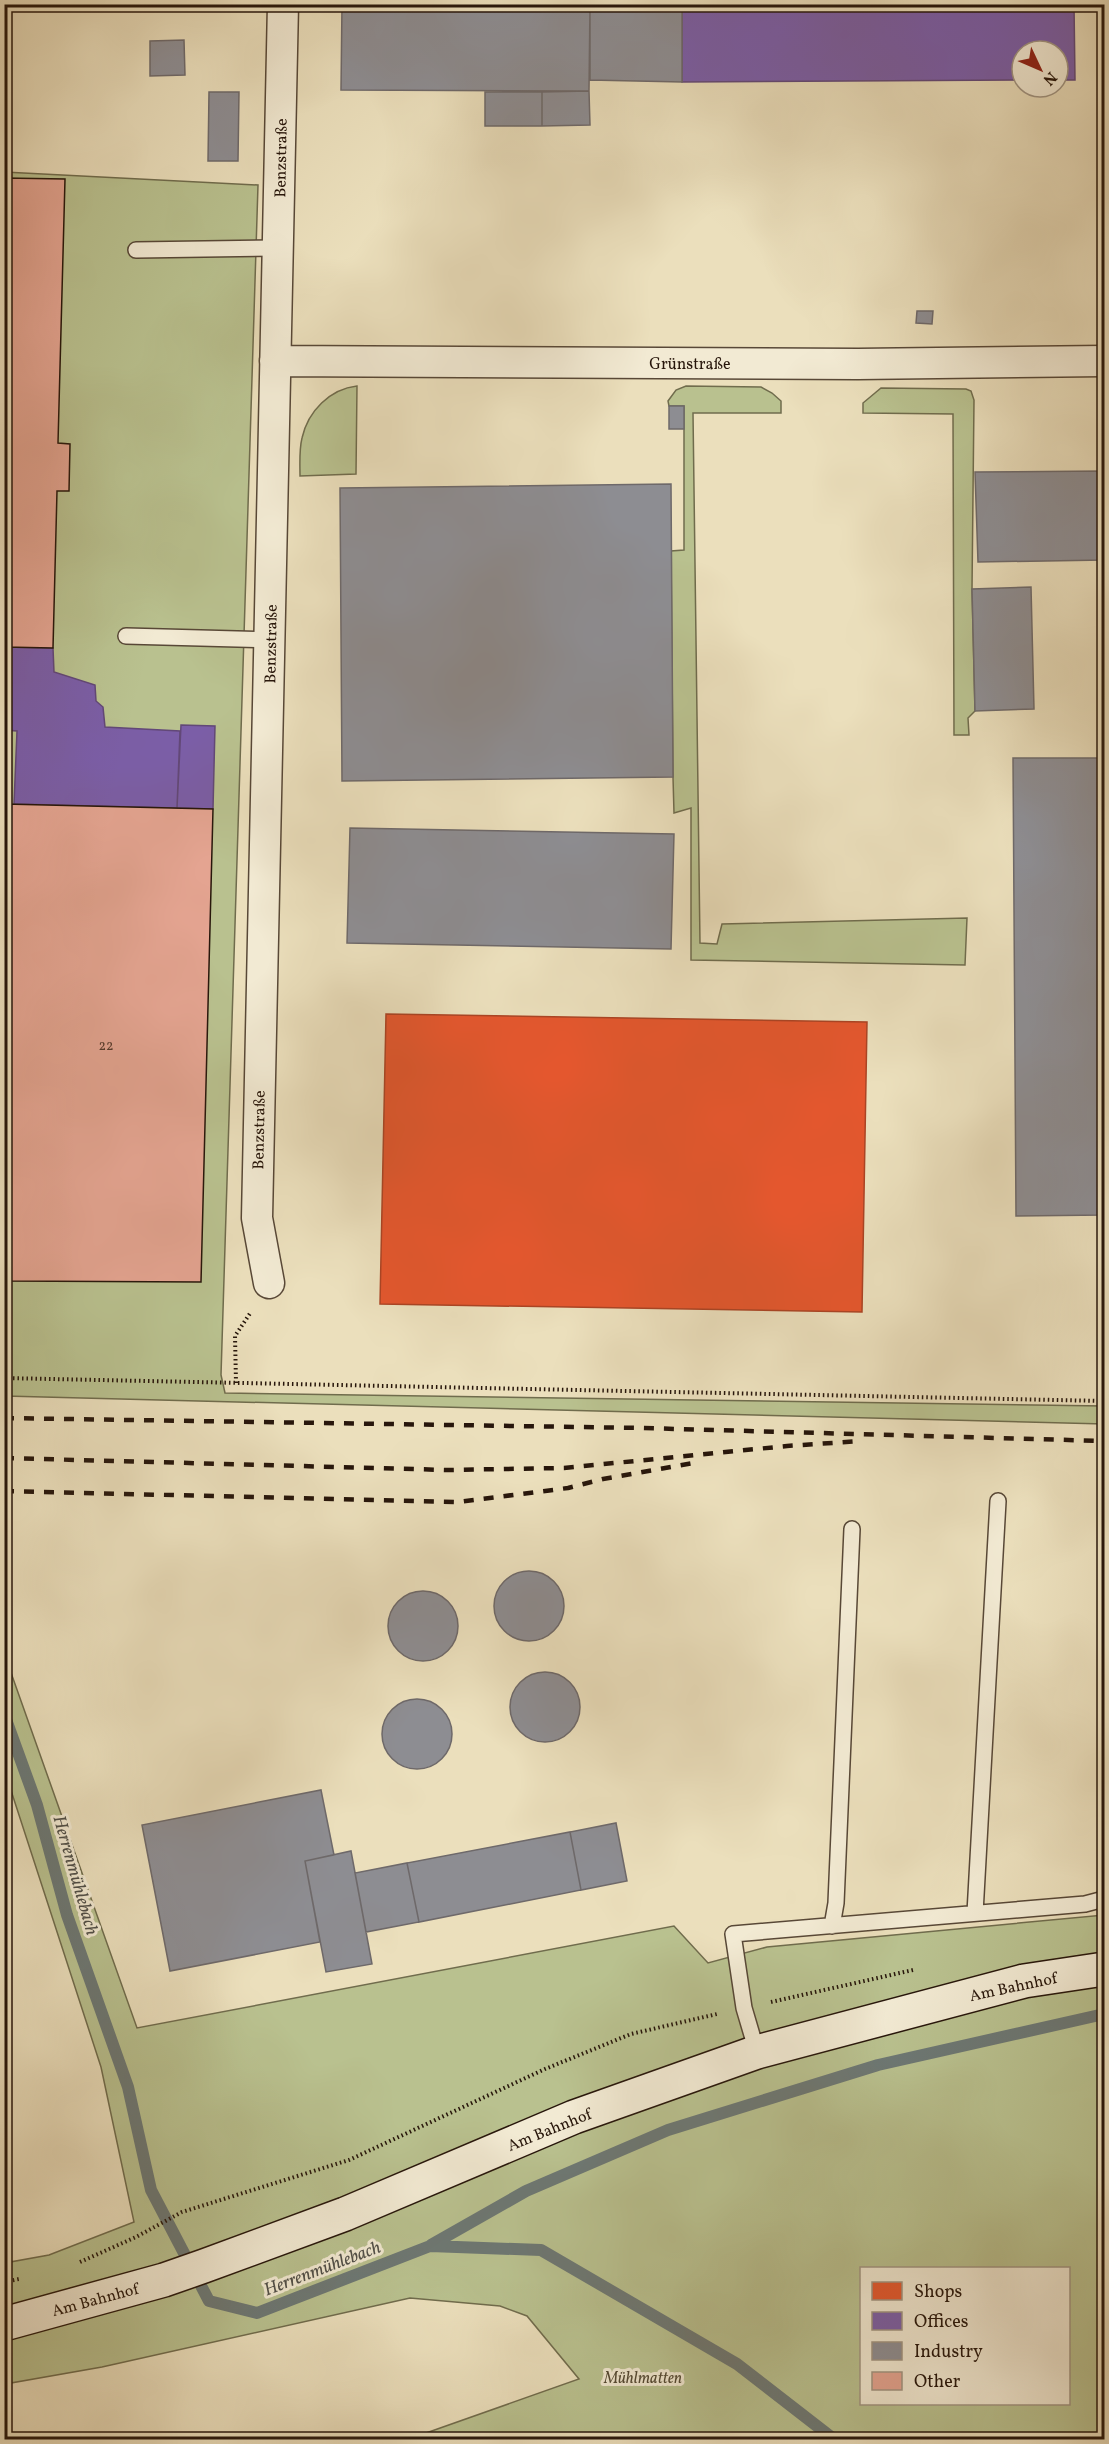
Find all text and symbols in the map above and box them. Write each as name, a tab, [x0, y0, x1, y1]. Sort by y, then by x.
north arrow	[1010, 39, 1070, 99]
text: N	[1037, 66, 1061, 90]
street label: Benzstraße	[270, 118, 294, 198]
street label: Grünstraße	[649, 354, 731, 376]
street label: Benzstraße	[260, 604, 284, 684]
house number: 22	[98, 1037, 114, 1056]
street label: Benzstraße	[248, 1090, 272, 1170]
water label: Herrenmühlebach	[46, 1813, 104, 1938]
street label: Am Bahnhof	[968, 1968, 1061, 2008]
street label: Am Bahnhof	[504, 2103, 597, 2158]
water label: Herrenmühlebach	[260, 2236, 385, 2303]
legend	[860, 2267, 1070, 2405]
street label: Am Bahnhof	[50, 2278, 143, 2323]
text: Shops	[914, 2280, 962, 2305]
text: Offices	[914, 2310, 969, 2335]
text: Industry	[914, 2340, 983, 2365]
park label: Mühlmatten	[603, 2368, 682, 2390]
text: Other	[914, 2370, 961, 2395]

